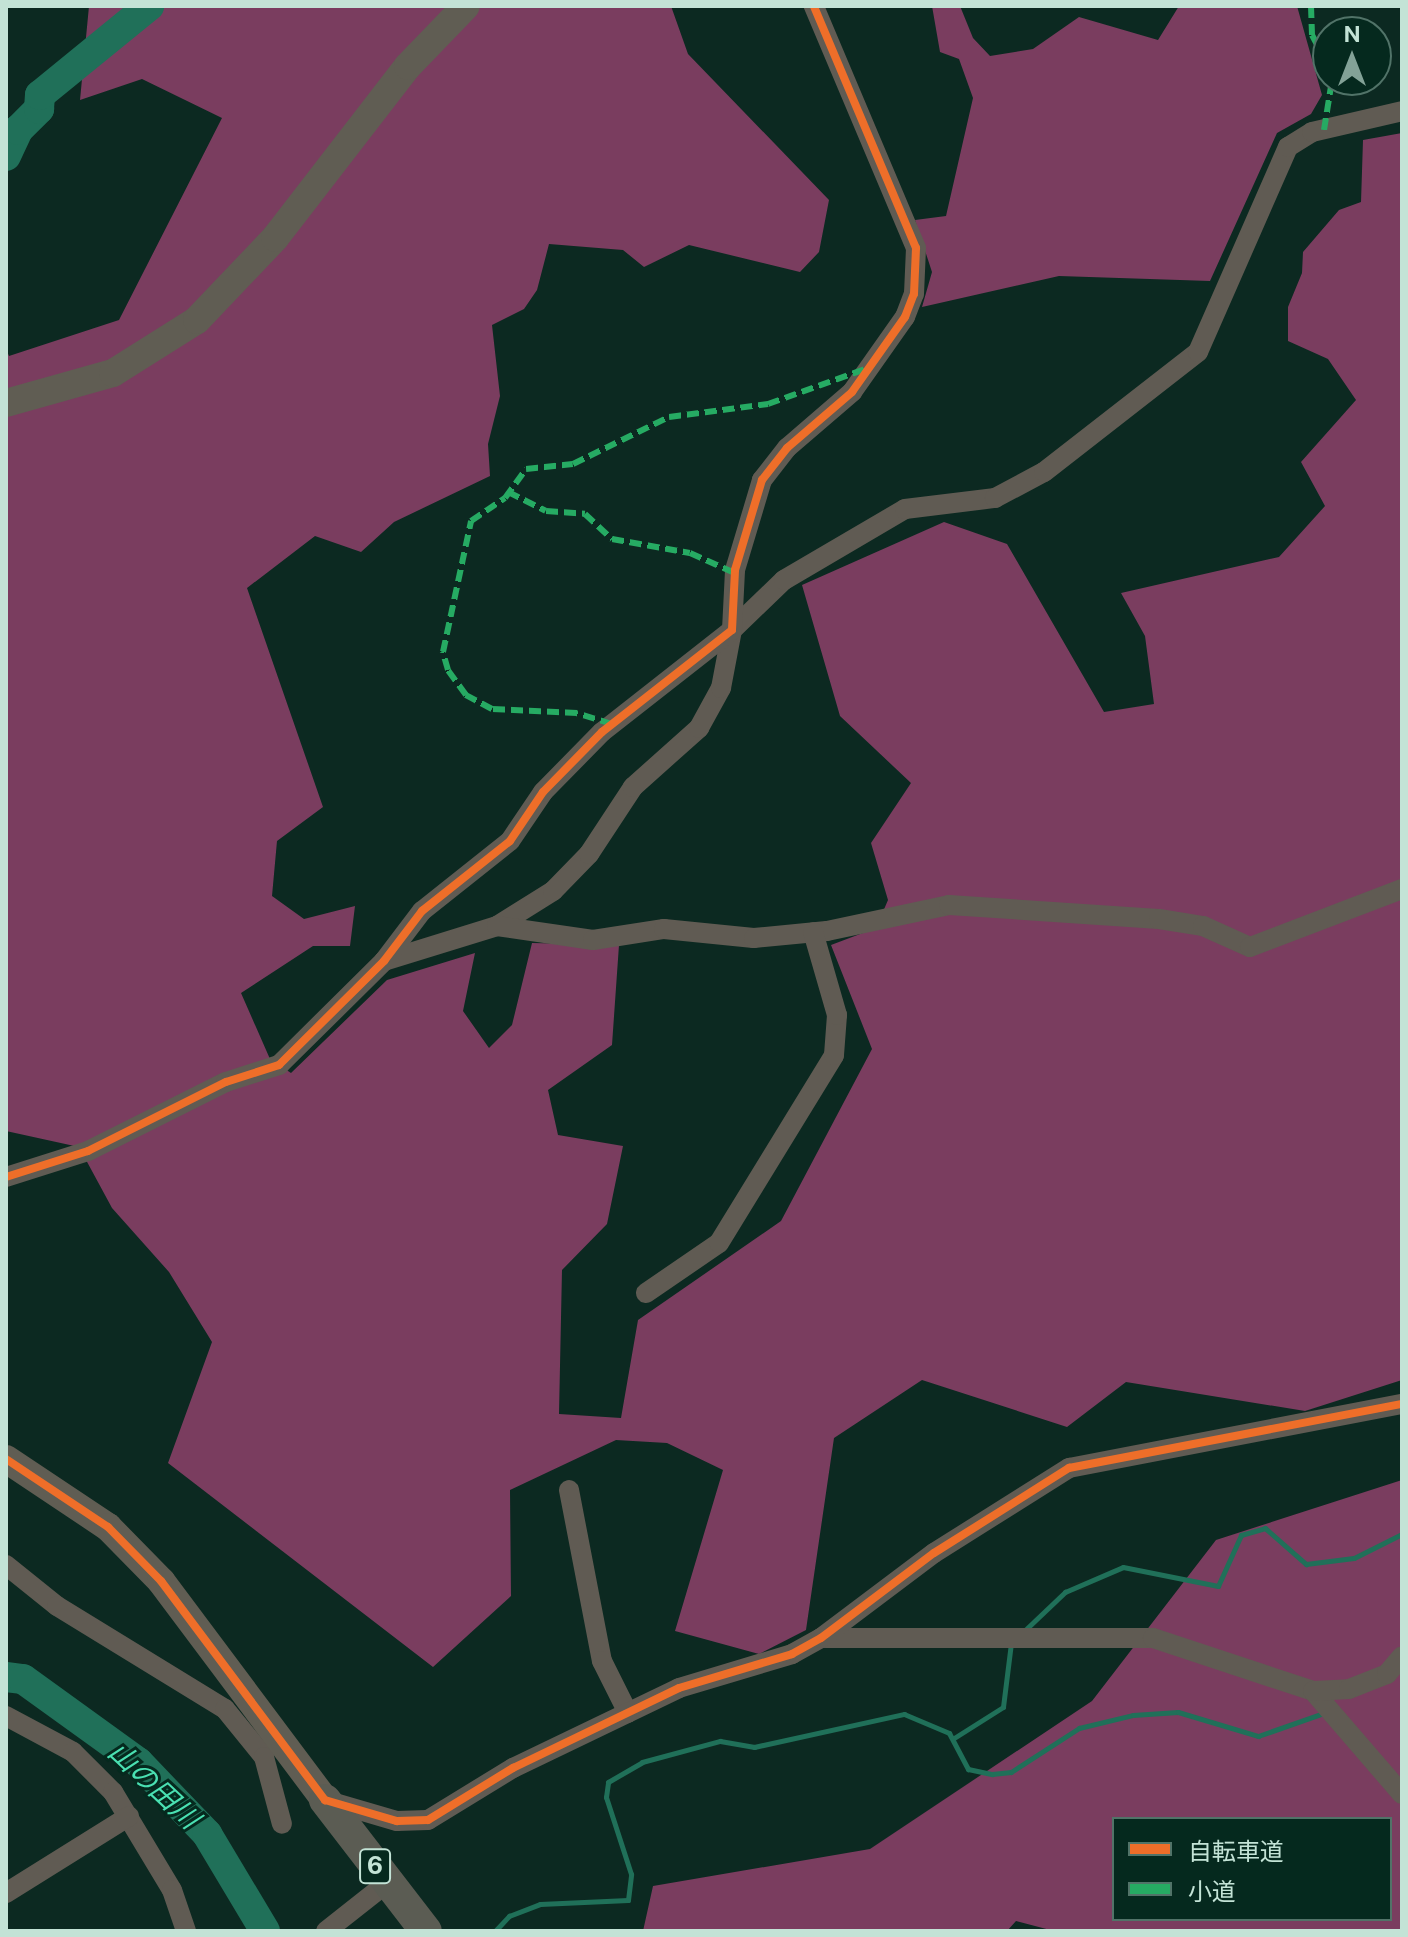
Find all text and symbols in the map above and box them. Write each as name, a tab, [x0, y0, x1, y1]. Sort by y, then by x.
north arrow	[1312, 16, 1392, 96]
text: N	[1343, 21, 1361, 47]
water label: 山の田川	[102, 1735, 206, 1835]
legend	[1112, 1817, 1392, 1921]
text: 自転車道	[1188, 1837, 1284, 1865]
road number: 6	[359, 1846, 391, 1886]
text: 小道	[1188, 1877, 1236, 1905]

